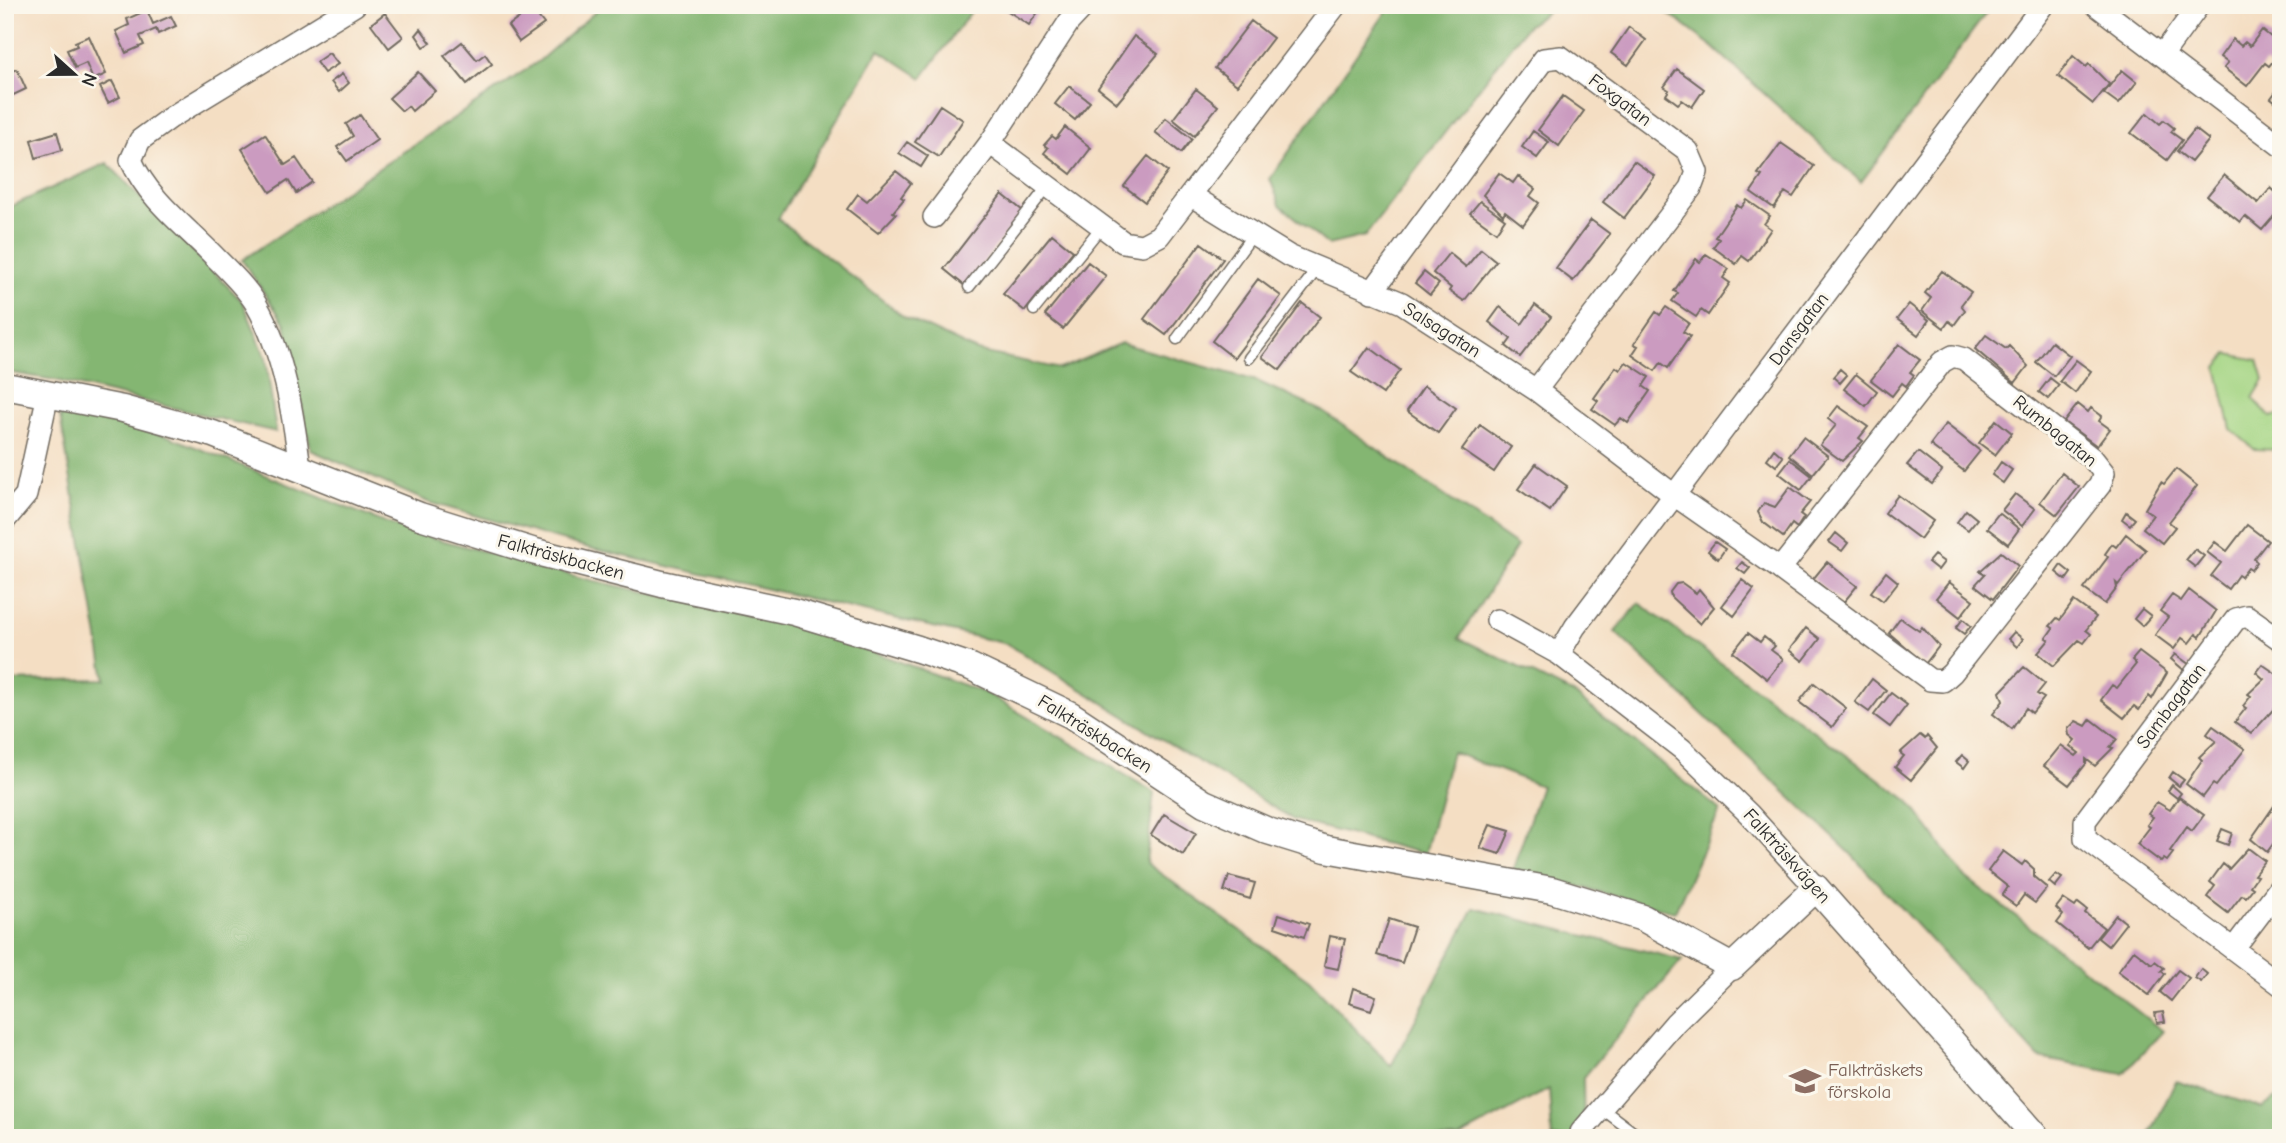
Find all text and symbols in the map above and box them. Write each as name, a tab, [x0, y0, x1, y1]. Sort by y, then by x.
north arrow	[38, 38, 108, 108]
street label: Foxgatan	[1584, 69, 1656, 131]
text: N	[76, 70, 101, 89]
street label: Dansgatan	[1765, 288, 1833, 370]
street label: Salsagatan	[1399, 298, 1485, 362]
street label: Rumbagatan	[2009, 390, 2101, 472]
street label: Falkträskbacken	[495, 530, 627, 584]
street label: Sambagatan	[2132, 659, 2210, 753]
street label: Falkträskbacken	[1034, 690, 1156, 778]
street label: Falkträskvägen	[1739, 804, 1835, 908]
place label: Falkträskets förskola	[1827, 1059, 1923, 1103]
school or university icon: Falkträskets förskola	[1788, 1064, 1822, 1098]

